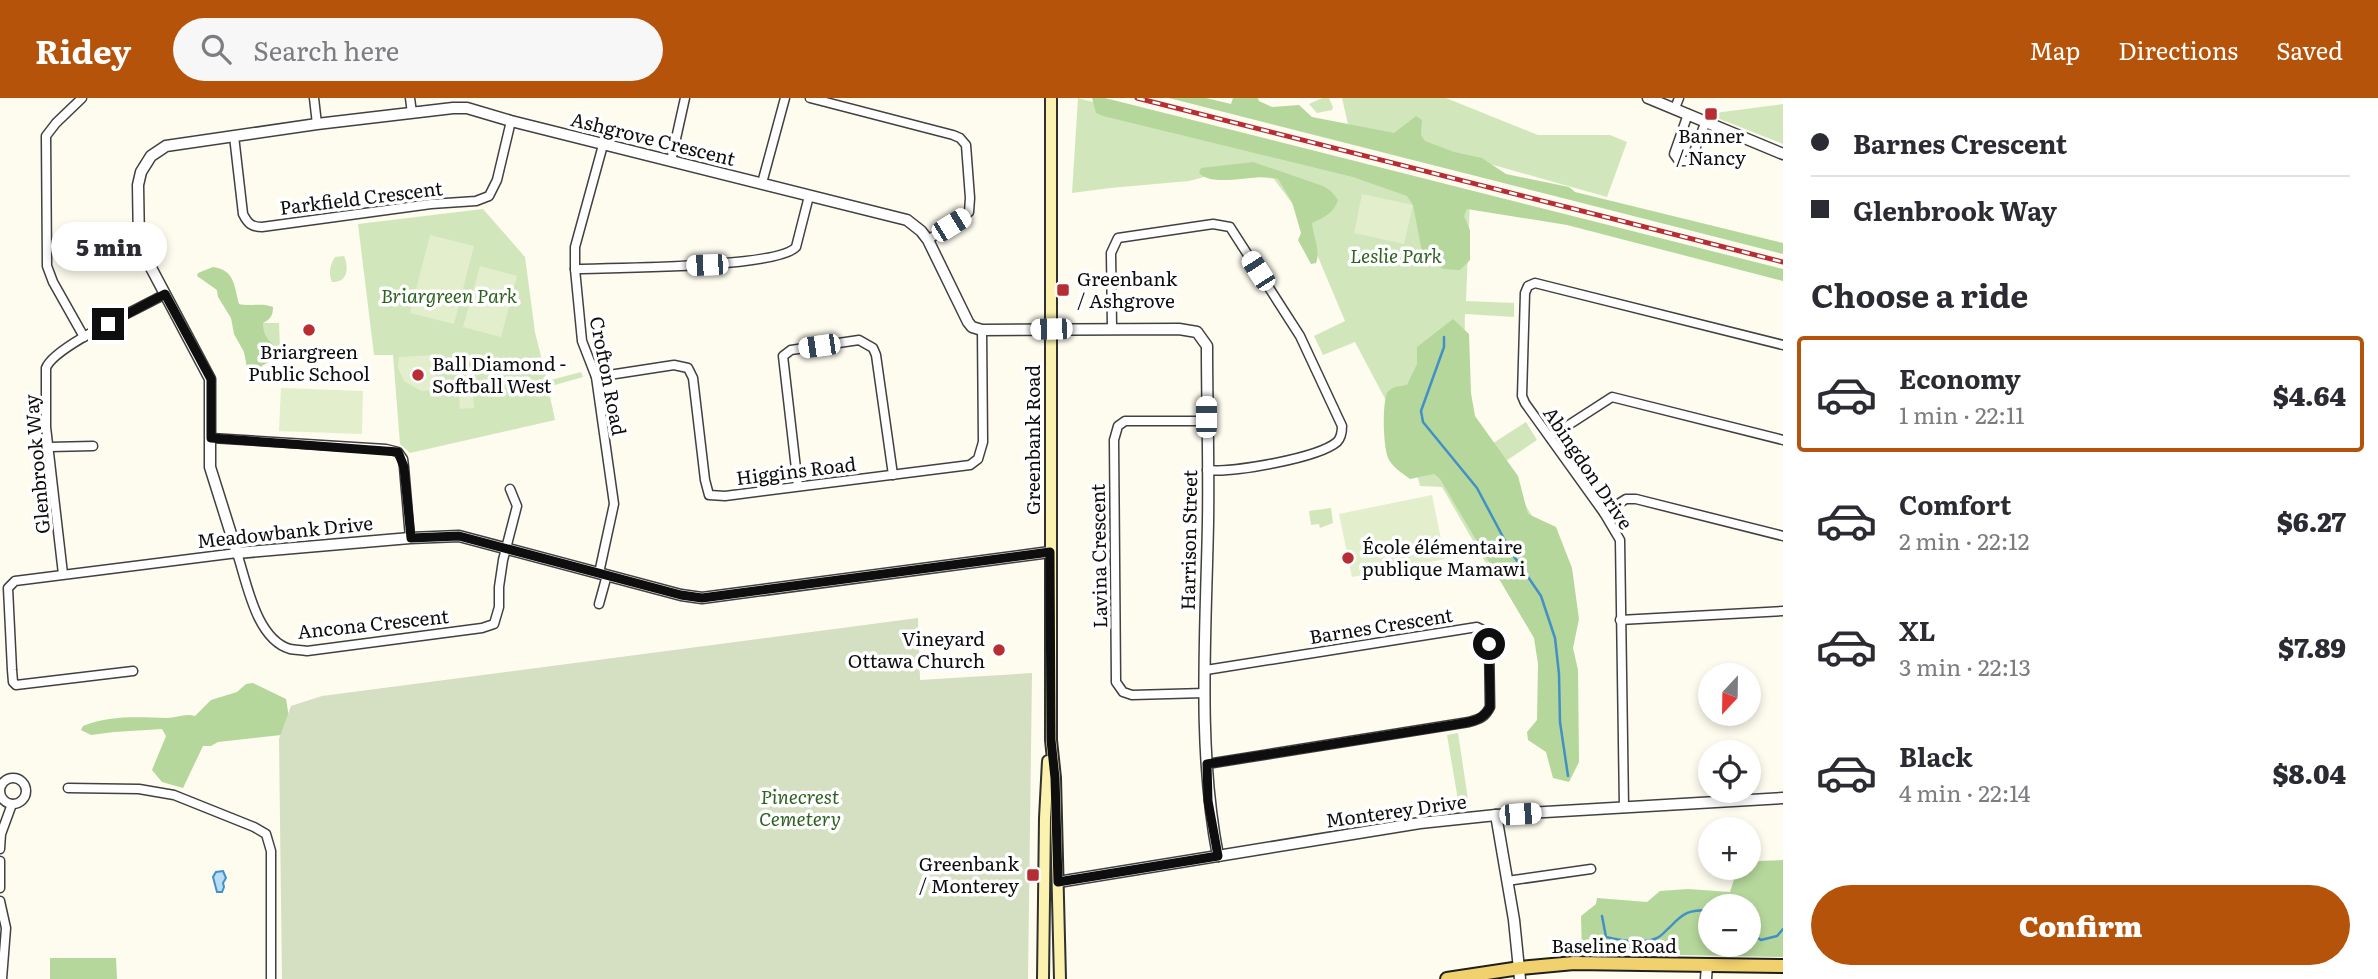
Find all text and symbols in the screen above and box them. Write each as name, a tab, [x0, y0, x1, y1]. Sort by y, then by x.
search box	[173, 18, 663, 81]
text: Ridey	[35, 25, 131, 74]
icon: search	[197, 30, 235, 68]
text: Search here	[253, 30, 399, 69]
text: Map	[2029, 32, 2080, 67]
text: Directions	[2118, 32, 2238, 67]
text: Saved	[2276, 32, 2343, 67]
street label: Ashgrove Crescent	[568, 104, 739, 172]
marker: Banner / Nancy	[1703, 106, 1719, 122]
place label: Banner / Nancy	[1676, 121, 1746, 171]
text: Barnes Crescent	[1853, 123, 2067, 162]
street label: Parkfield Crescent	[278, 173, 444, 221]
text: Glenbrook Way	[1853, 190, 2057, 229]
car	[928, 205, 975, 245]
callout: 5 min	[50, 222, 166, 272]
text: 5 min	[76, 229, 142, 263]
park label: Leslie Park	[1350, 241, 1443, 269]
car	[1238, 248, 1279, 294]
car	[686, 254, 729, 276]
place label: Greenbank / Ashgrove	[1077, 264, 1178, 314]
text: Choose a ride	[1811, 270, 2028, 318]
park label: Briargreen Park	[381, 281, 518, 309]
marker: Greenbank / Ashgrove	[1055, 282, 1071, 298]
route end	[92, 308, 124, 340]
street label: Crofton Road	[584, 314, 634, 438]
car	[1030, 318, 1073, 340]
marker: Briargreen Public School	[301, 322, 317, 338]
car	[797, 333, 842, 359]
place label: Briargreen Public School	[248, 337, 370, 387]
place label: Ball Diamond - Softball West	[432, 349, 566, 399]
text: Economy	[1899, 358, 2021, 397]
icon: car	[1815, 363, 1878, 426]
street label: Greenbank Road	[1018, 365, 1046, 515]
marker: Ball Diamond - Softball West	[410, 367, 426, 383]
text: $4.64	[2273, 375, 2346, 414]
street label: Glenbrook Way	[16, 393, 56, 535]
car	[1196, 396, 1217, 438]
text: 1 min · 22:11	[1899, 397, 2025, 431]
street label: Abingdon Drive	[1537, 400, 1640, 535]
street label: Higgins Road	[734, 449, 858, 491]
street label: Harrison Street	[1173, 469, 1203, 610]
street label: Lavina Crescent	[1083, 483, 1113, 629]
text: Comfort	[1899, 484, 2011, 523]
icon: car	[1815, 489, 1878, 552]
text: $6.27	[2277, 501, 2346, 540]
street label: Meadowbank Drive	[195, 508, 374, 554]
text: 2 min · 22:12	[1899, 523, 2029, 557]
place label: École élémentaire publique Mamawi	[1362, 532, 1526, 582]
marker: École élémentaire publique Mamawi	[1340, 550, 1356, 566]
street label: Barnes Crescent	[1307, 600, 1455, 650]
street label: Ancona Crescent	[296, 601, 450, 645]
text: XL	[1899, 610, 1936, 649]
icon: car	[1815, 615, 1878, 678]
place label: Vineyard Ottawa Church	[848, 624, 985, 674]
text: $7.89	[2278, 627, 2346, 666]
route start	[1473, 628, 1505, 660]
marker: Vineyard Ottawa Church	[991, 642, 1007, 658]
text: 3 min · 22:13	[1899, 649, 2031, 683]
north arrow	[1698, 663, 1760, 726]
map controls	[1698, 663, 1761, 957]
text: Black	[1899, 736, 1973, 775]
button: locate	[1698, 740, 1761, 803]
icon: car	[1815, 741, 1878, 804]
text: $8.04	[2273, 753, 2346, 792]
text: 4 min · 22:14	[1899, 775, 2030, 809]
park label: Pinecrest Cemetery	[759, 782, 841, 832]
street label: Monterey Drive	[1324, 786, 1468, 834]
car	[1499, 802, 1542, 826]
button: +	[1698, 817, 1761, 880]
place label: Greenbank / Monterey	[919, 849, 1019, 899]
marker: Greenbank / Monterey	[1025, 867, 1041, 883]
button: Confirm	[1811, 885, 2350, 965]
button: −	[1698, 894, 1761, 957]
street label: Baseline Road	[1551, 931, 1677, 959]

